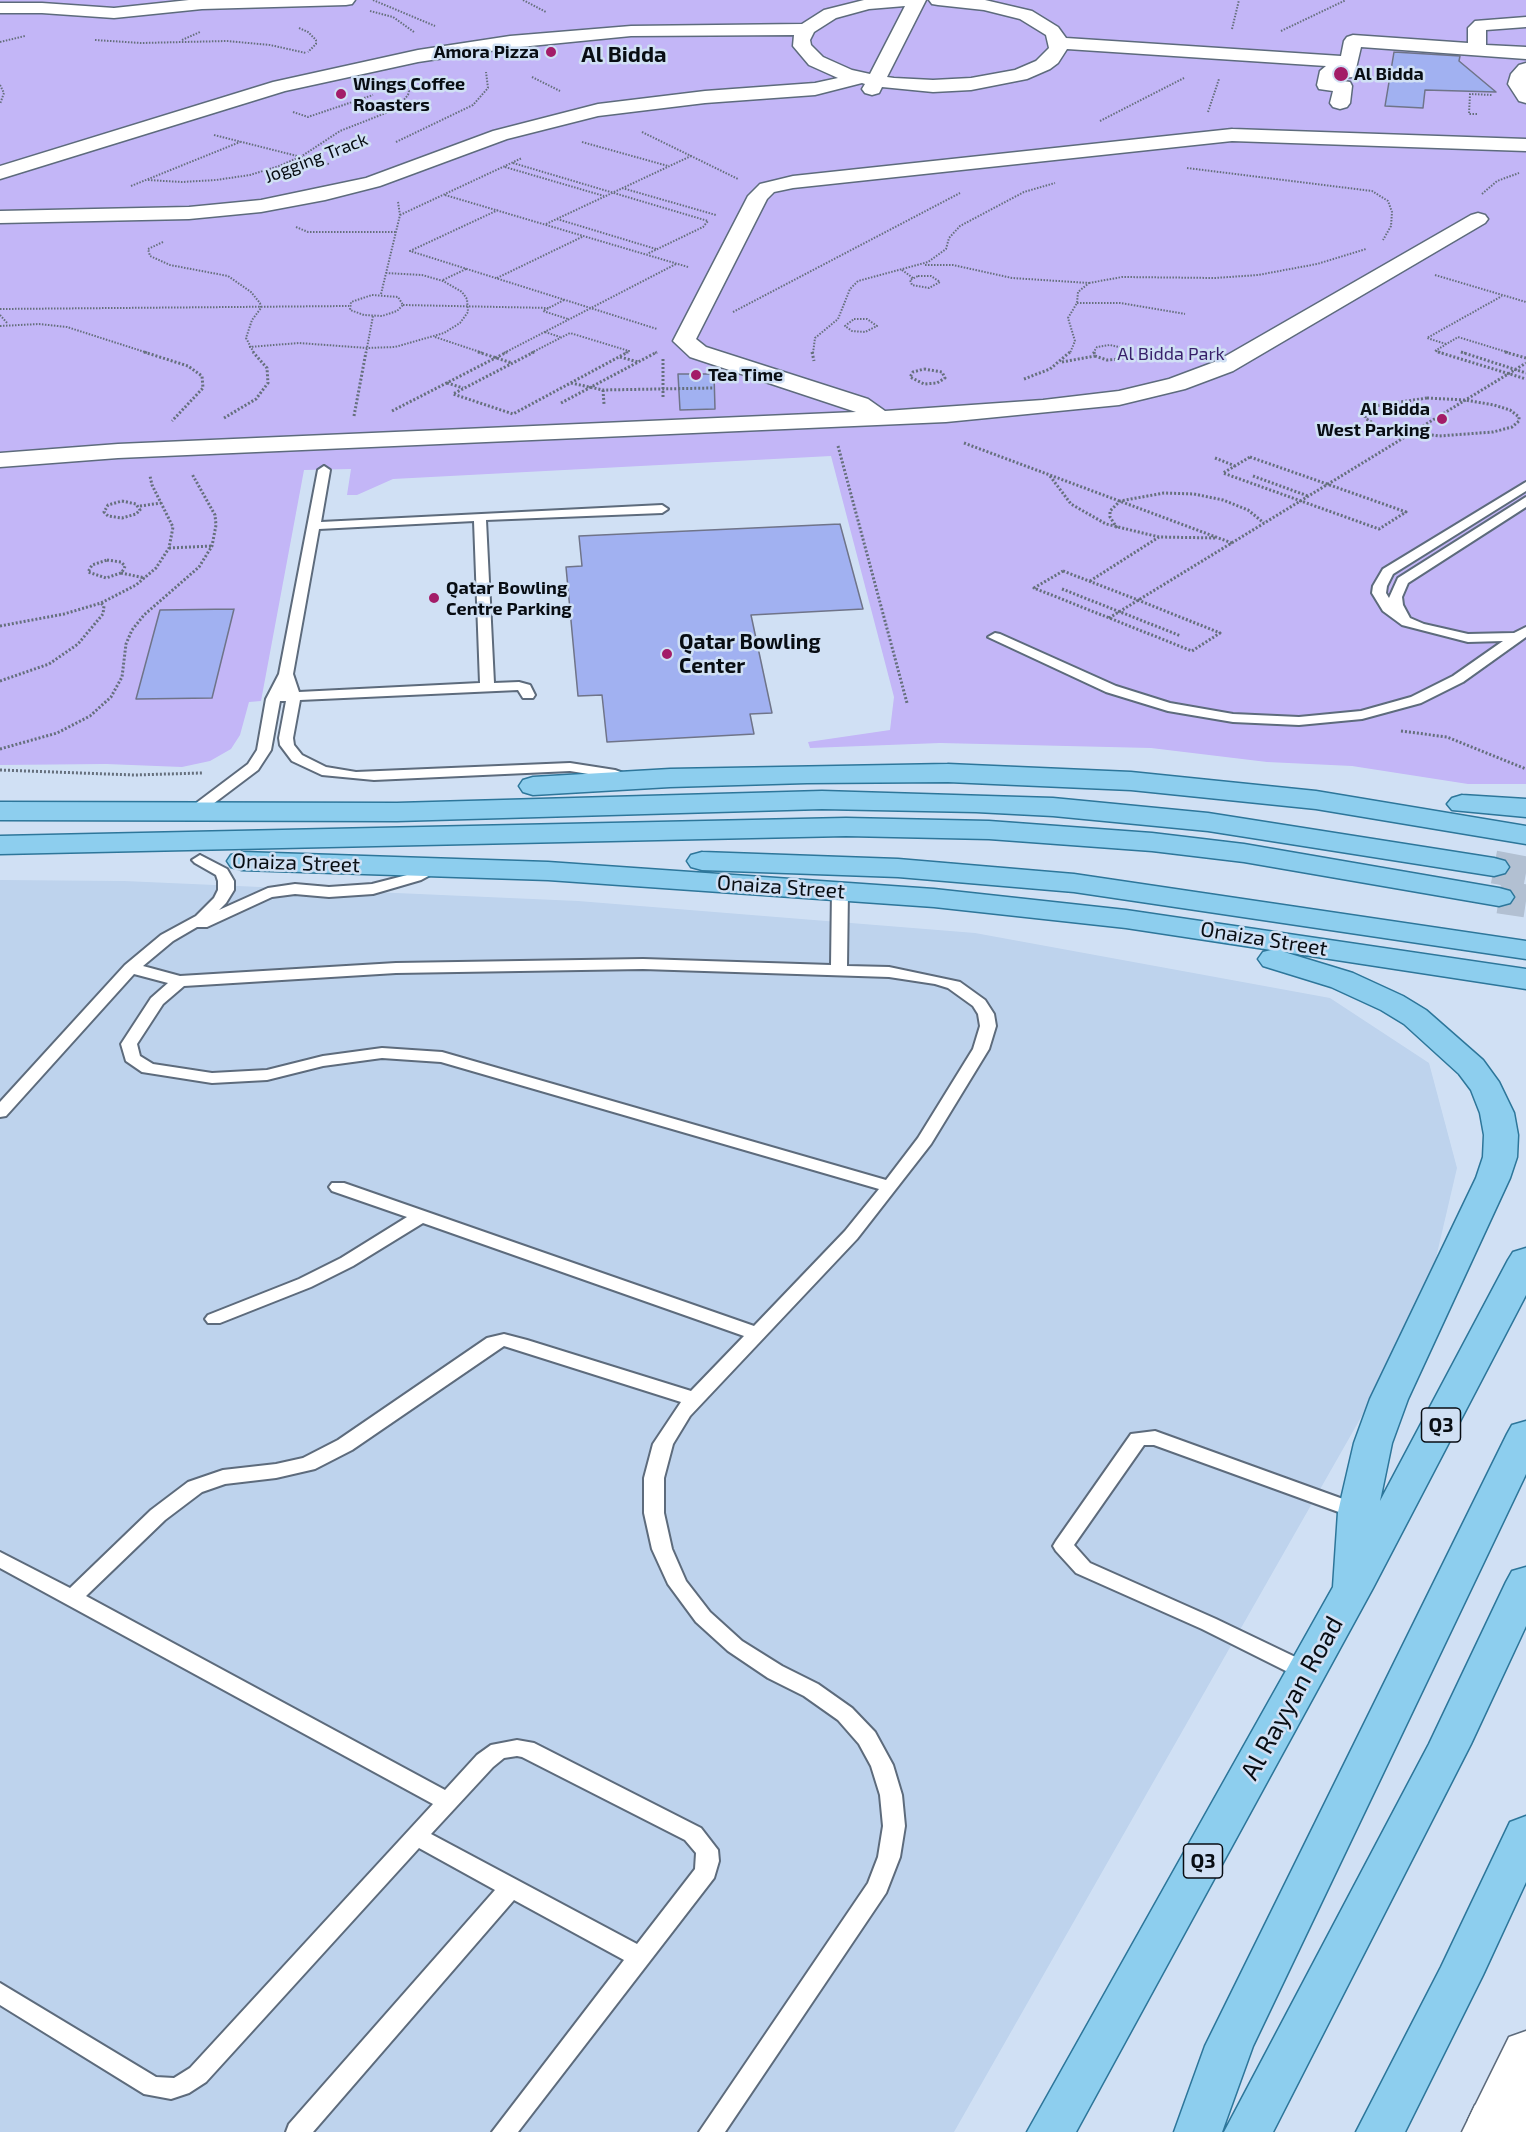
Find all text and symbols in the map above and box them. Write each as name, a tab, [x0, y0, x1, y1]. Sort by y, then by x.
place label: Amora Pizza	[434, 41, 539, 63]
district label: Al Bidda	[581, 42, 667, 68]
marker: Amora Pizza	[544, 45, 558, 59]
place label: Al Bidda	[1354, 63, 1424, 85]
marker: Al Bidda	[1332, 65, 1350, 83]
place label: Wings Coffee Roasters	[353, 73, 465, 116]
marker: Wings Coffee Roasters	[334, 87, 348, 101]
street label: Jogging Track	[261, 128, 371, 188]
park label: Al Bidda Park	[1117, 343, 1225, 365]
place label: Tea Time	[708, 364, 783, 386]
marker: Tea Time	[689, 368, 703, 382]
place label: Al Bidda West Parking	[1316, 398, 1430, 440]
marker: Al Bidda West Parking	[1435, 412, 1449, 426]
place label: Qatar Bowling Centre Parking	[446, 577, 572, 620]
marker: Qatar Bowling Centre Parking	[427, 591, 441, 605]
place label: Qatar Bowling Center	[679, 629, 821, 679]
marker: Qatar Bowling Center	[660, 647, 674, 661]
street label: Onaiza Street	[231, 848, 361, 878]
street label: Onaiza Street	[716, 870, 846, 904]
street label: Onaiza Street	[1199, 917, 1329, 961]
road number: Q3	[1422, 1408, 1460, 1442]
street label: Al Rayyan Road	[1234, 1611, 1350, 1785]
road number: Q3	[1184, 1844, 1222, 1878]

